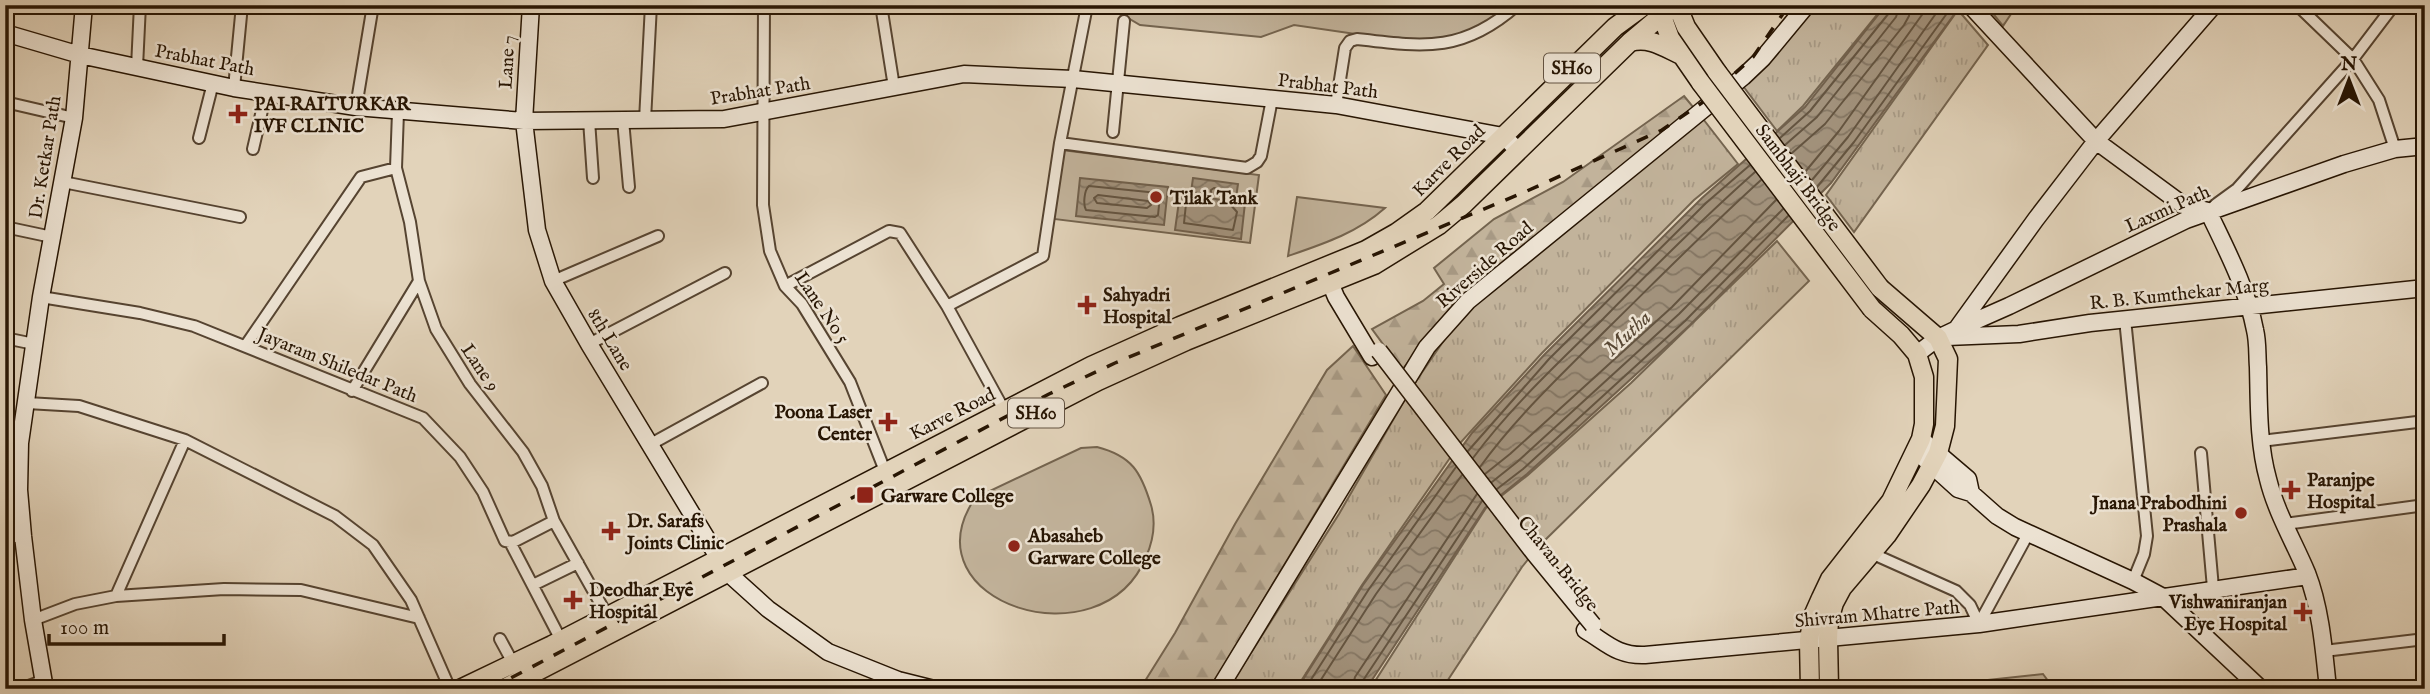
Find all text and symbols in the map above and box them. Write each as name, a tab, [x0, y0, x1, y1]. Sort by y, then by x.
street label: Lane 7	[495, 35, 521, 90]
street label: Prabhat Path	[153, 40, 256, 82]
north arrow	[2314, 46, 2384, 116]
text: N	[2340, 53, 2358, 77]
road number: SH60	[1544, 54, 1600, 82]
street label: Prabhat Path	[1276, 69, 1379, 105]
street label: Prabhat Path	[709, 72, 812, 112]
place label: PAI RAITURKAR IVF CLINIC	[254, 93, 412, 139]
street label: Dr. Ketkar Path	[24, 94, 68, 221]
marker: PAI RAITURKAR IVF CLINIC	[228, 104, 248, 124]
street label: Karve Road	[1408, 119, 1491, 203]
street label: Sambhaji Bridge	[1749, 120, 1846, 237]
street label: Laxmi Path	[2122, 180, 2214, 239]
place label: Tilak Tank	[1169, 187, 1258, 211]
marker: Tilak Tank	[1148, 189, 1164, 205]
street label: Riverside Road	[1432, 216, 1539, 314]
street label: Lane No 5	[788, 267, 854, 349]
street label: R. B. Kumthekar Marg	[2088, 274, 2271, 316]
place label: Sahyadri Hospital	[1103, 284, 1172, 330]
marker: Sahyadri Hospital	[1077, 295, 1097, 315]
street label: 8th Lane	[581, 304, 637, 376]
water label: Mutha	[1598, 305, 1658, 363]
street label: Jayaram Shiledar Path	[252, 322, 421, 409]
street label: Lane 9	[455, 339, 504, 397]
street label: Karve Road	[906, 383, 1001, 447]
road number: SH60	[1008, 398, 1064, 428]
place label: Poona Laser Center	[774, 401, 873, 447]
marker: Poona Laser Center	[878, 412, 898, 432]
place label: Paranjpe Hospital	[2307, 469, 2376, 515]
marker: Paranjpe Hospital	[2281, 480, 2301, 500]
marker: Garware College	[855, 485, 875, 505]
place label: Garware College	[881, 485, 1014, 509]
place label: Jnana Prabodhini Prashala	[2089, 492, 2228, 538]
marker: Jnana Prabodhini Prashala	[2233, 505, 2249, 521]
place label: Dr. Sarafs Joints Clinic	[624, 510, 724, 556]
street label: Chavan Bridge	[1512, 512, 1604, 617]
marker: Dr. Sarafs Joints Clinic	[601, 521, 621, 541]
place label: Abasaheb Garware College	[1027, 525, 1161, 571]
marker: Abasaheb Garware College	[1006, 538, 1022, 554]
place label: Deodhar Eye Hospital	[589, 579, 694, 625]
marker: Deodhar Eye Hospital	[563, 590, 583, 610]
place label: Vishwaniranjan Eye Hospital	[2168, 591, 2288, 637]
street label: Shivram Mhatre Path	[1794, 596, 1961, 634]
marker: Vishwaniranjan Eye Hospital	[2293, 602, 2313, 622]
scale bar	[49, 603, 224, 647]
text: 100 m	[60, 615, 109, 642]

